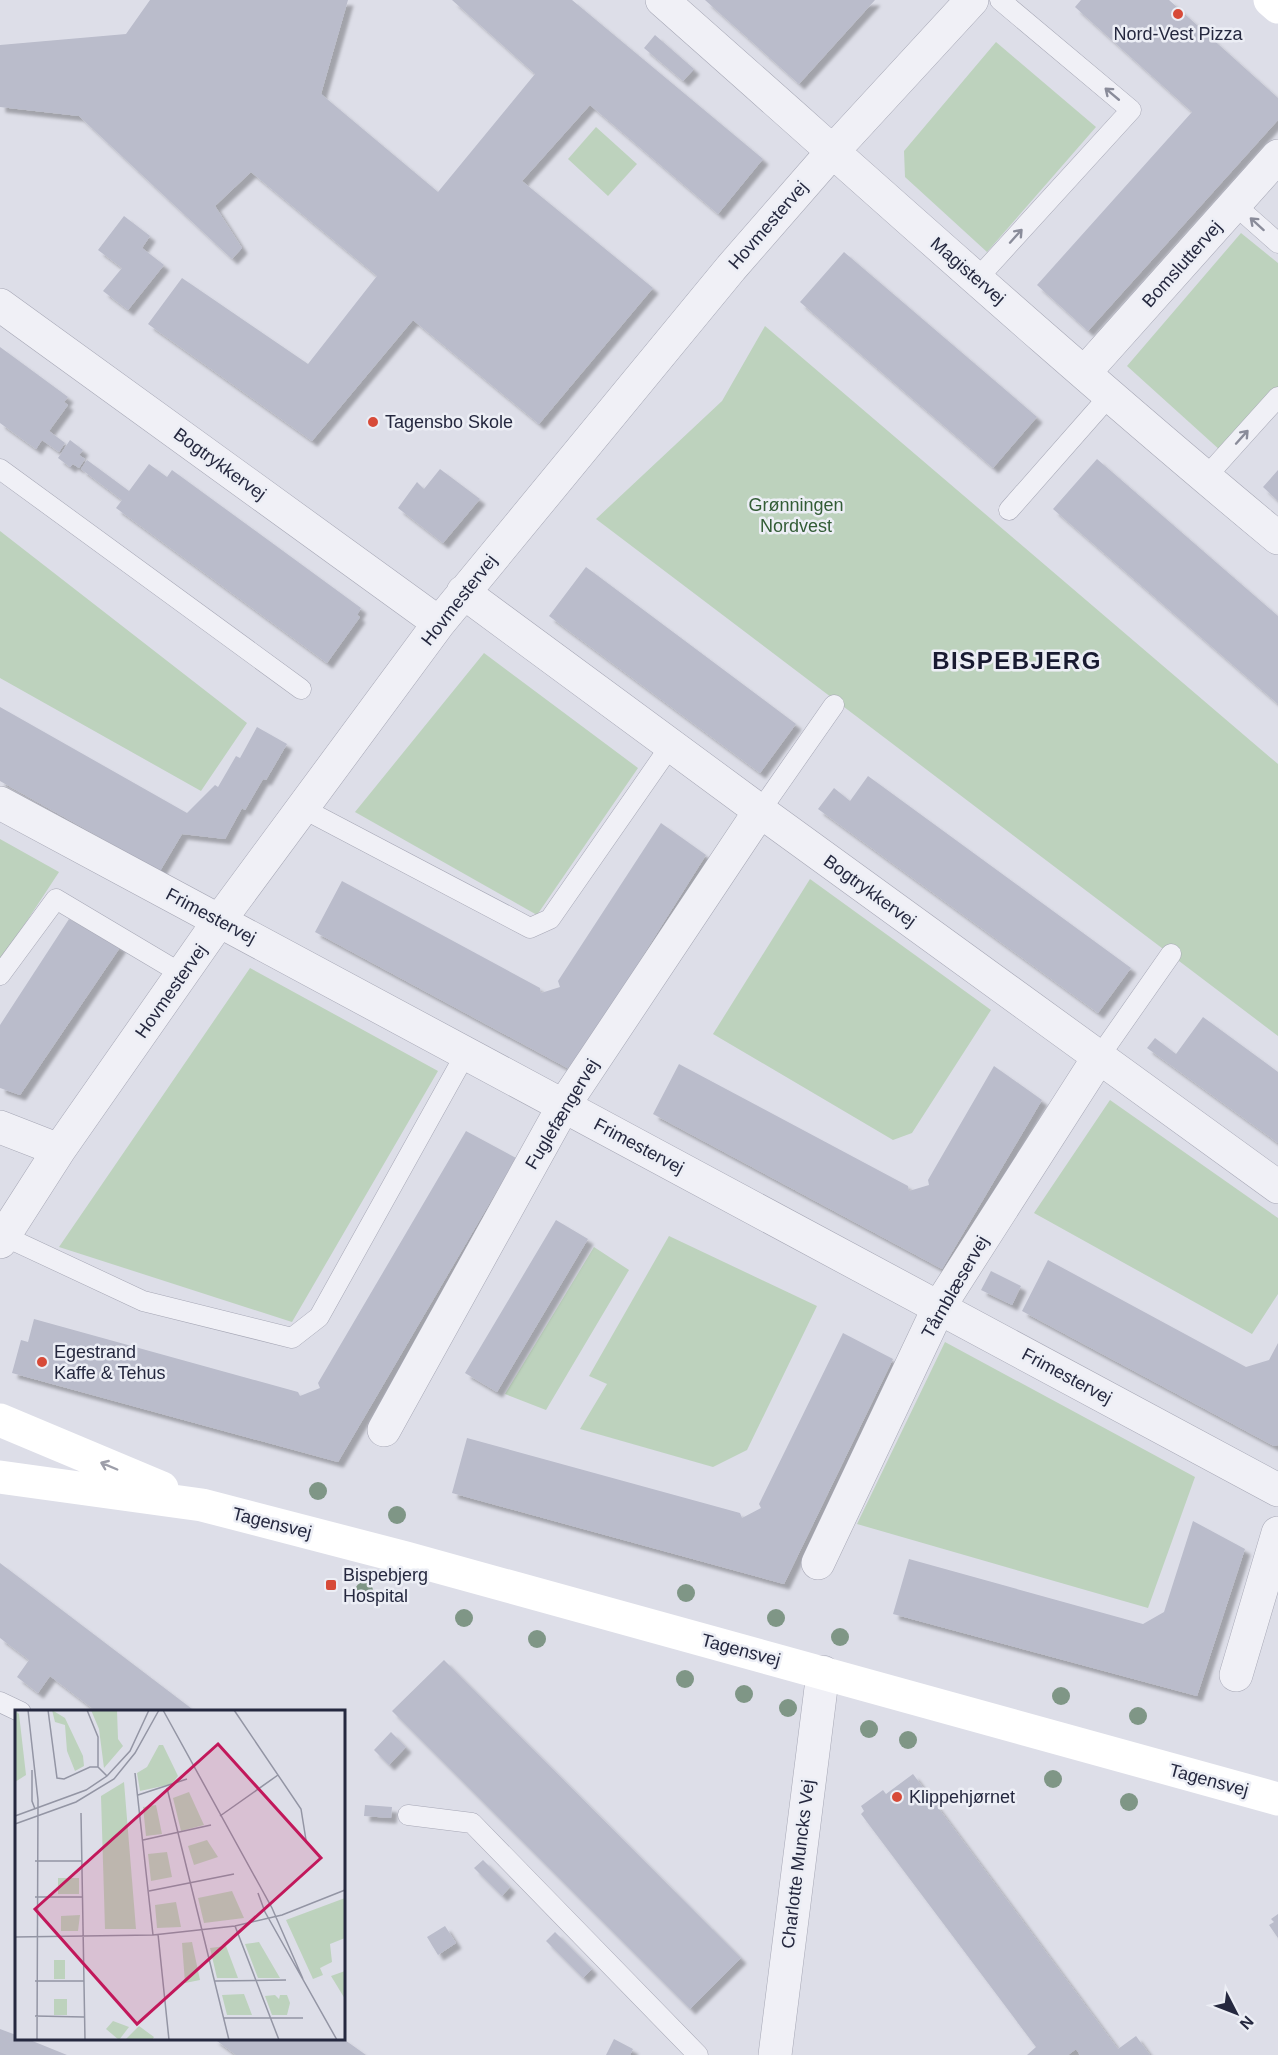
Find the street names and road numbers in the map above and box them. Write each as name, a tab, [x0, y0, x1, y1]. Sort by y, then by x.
street label: Hovmestervej	[724, 177, 812, 273]
street label: Bomsluttervej	[1138, 217, 1226, 311]
street label: Magistervej	[927, 233, 1009, 309]
street label: Bogtrykkervej	[170, 424, 270, 504]
street label: Hovmestervej	[417, 550, 501, 650]
street label: Bogtrykkervej	[820, 851, 920, 931]
street label: Frimestervej	[163, 884, 259, 948]
street label: Hovmestervej	[131, 940, 211, 1042]
street label: Fuglefængervej	[521, 1055, 603, 1173]
street label: Frimestervej	[591, 1114, 687, 1178]
street label: Tårnblæservej	[918, 1232, 992, 1342]
street label: Frimestervej	[1019, 1344, 1115, 1408]
street label: Tagensvej	[230, 1503, 314, 1543]
street label: Tagensvej	[699, 1630, 783, 1670]
street label: Tagensvej	[1167, 1760, 1251, 1800]
street label: Charlotte Muncks Vej	[778, 1778, 818, 1950]

